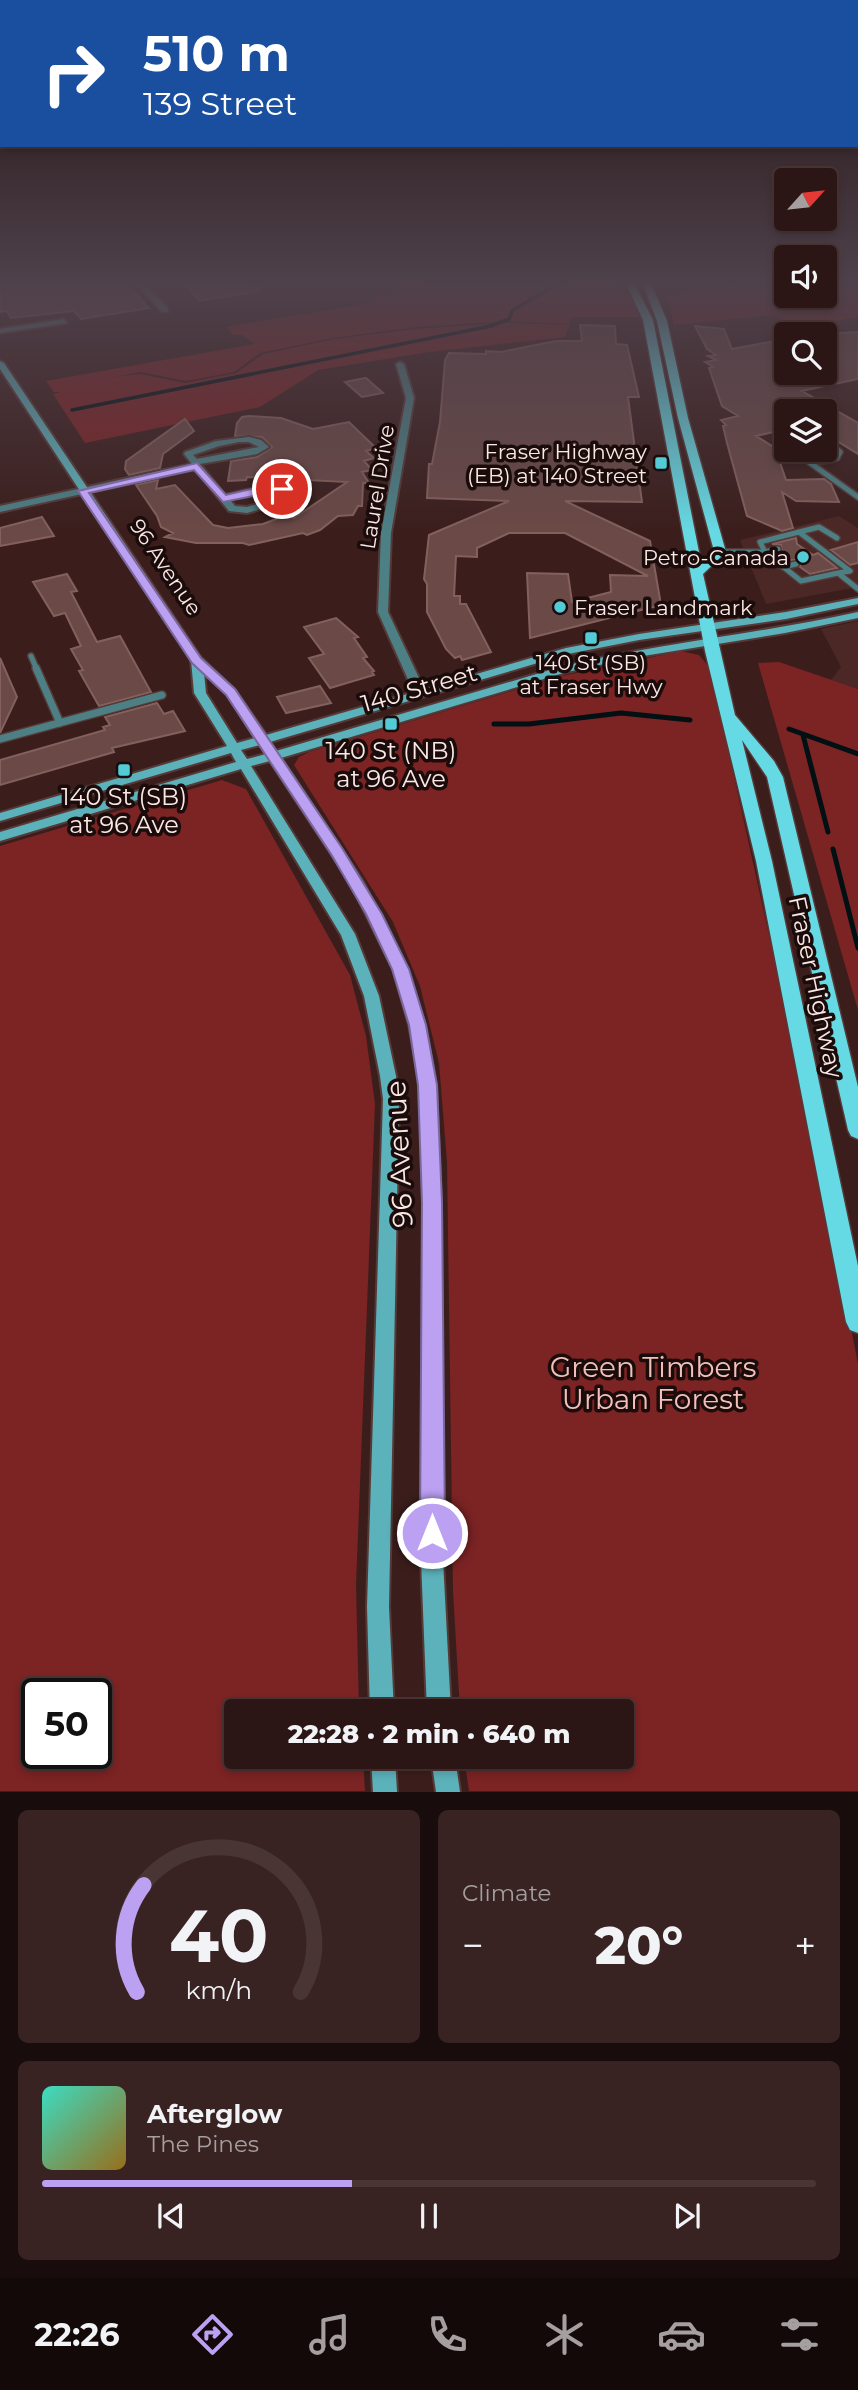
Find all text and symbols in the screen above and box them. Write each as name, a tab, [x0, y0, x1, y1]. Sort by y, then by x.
text: 510 m	[143, 24, 290, 83]
icon: right	[28, 28, 119, 119]
text: 139 Street	[143, 84, 297, 123]
north arrow	[774, 168, 836, 231]
map controls	[774, 168, 837, 462]
button: sound	[774, 245, 837, 308]
button: search	[774, 322, 837, 385]
button: layers	[774, 399, 837, 462]
street label: Laurel Drive	[355, 423, 399, 551]
place label: Fraser Highway (EB) at 140 Street	[467, 439, 648, 488]
marker: Fraser Highway (EB) at 140 Street	[653, 455, 669, 471]
pin	[252, 459, 312, 519]
icon: arrive	[263, 470, 301, 508]
street label: 96 Avenue	[125, 514, 207, 620]
place label: Petro-Canada	[643, 545, 789, 570]
marker: Petro-Canada	[795, 549, 811, 565]
place label: Fraser Landmark	[574, 595, 753, 620]
marker: Fraser Landmark	[552, 599, 568, 615]
marker: 140 St (SB) at Fraser Hwy	[583, 630, 599, 646]
place label: 140 St (SB) at Fraser Hwy	[519, 650, 663, 699]
street label: 140 Street	[358, 658, 481, 718]
marker: 140 St (NB) at 96 Ave	[383, 716, 399, 732]
place label: 140 St (NB) at 96 Ave	[326, 736, 456, 793]
marker: 140 St (SB) at 96 Ave	[116, 762, 132, 778]
place label: 140 St (SB) at 96 Ave	[61, 782, 187, 839]
street label: Fraser Highway	[783, 893, 849, 1081]
street label: 96 Avenue	[378, 1080, 420, 1228]
park label: Green Timbers Urban Forest	[550, 1350, 756, 1416]
position arrow	[395, 1496, 469, 1570]
speed limit sign: 50	[21, 1678, 112, 1769]
text: 22:28 · 2 min · 640 m	[288, 1718, 570, 1750]
text: Climate	[462, 1879, 551, 1907]
text: 40	[169, 1893, 269, 1981]
text: 20°	[595, 1914, 683, 1977]
text: −	[462, 1922, 484, 1969]
text: +	[794, 1922, 816, 1969]
text: km/h	[186, 1975, 252, 2005]
text: Afterglow	[147, 2098, 282, 2130]
text: The Pines	[147, 2130, 259, 2158]
icon: previous	[152, 2197, 190, 2235]
icon: pause	[410, 2197, 448, 2235]
icon: next	[668, 2197, 706, 2235]
icon: directions	[188, 2310, 237, 2359]
icon: music	[305, 2310, 354, 2359]
icon: phone	[423, 2310, 472, 2359]
icon: climate	[540, 2310, 589, 2359]
icon: car	[657, 2310, 706, 2359]
icon: filters	[775, 2310, 824, 2359]
text: 22:26	[34, 2315, 120, 2354]

